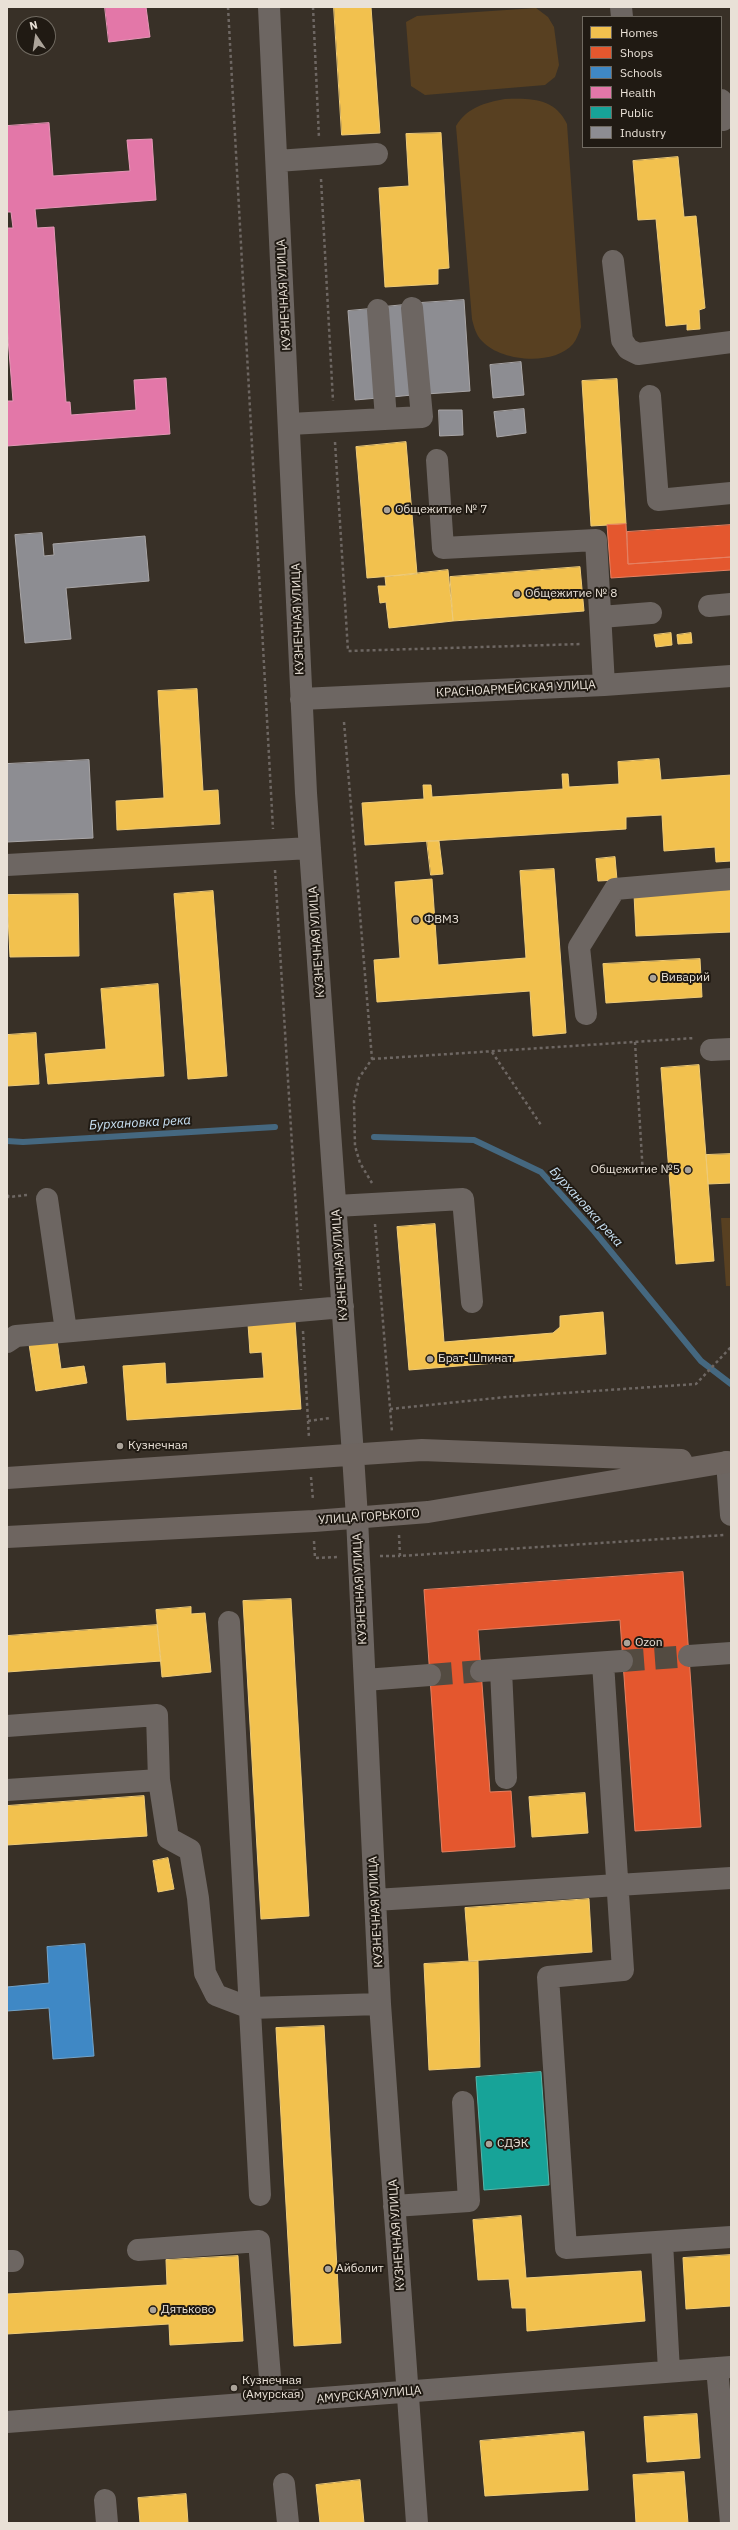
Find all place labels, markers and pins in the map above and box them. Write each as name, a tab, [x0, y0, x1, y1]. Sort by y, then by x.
place label: Общежитие № 7	[395, 503, 487, 517]
marker: Общежитие № 7	[382, 505, 392, 515]
place label: Общежитие № 8	[525, 587, 617, 601]
marker: Общежитие № 8	[512, 589, 522, 599]
place label: ФВМЗ	[424, 913, 459, 927]
marker: ФВМЗ	[411, 915, 421, 925]
place label: Виварий	[661, 971, 710, 985]
marker: Виварий	[648, 973, 658, 983]
place label: Общежитие №5	[590, 1163, 680, 1177]
marker: Общежитие №5	[683, 1165, 693, 1175]
place label: Брат-Шпинат	[438, 1352, 513, 1366]
marker: Брат-Шпинат	[425, 1354, 435, 1364]
place label: Кузнечная	[128, 1439, 188, 1453]
marker: Кузнечная	[115, 1441, 125, 1451]
place label: Ozon	[635, 1636, 662, 1650]
marker: Ozon	[622, 1638, 632, 1648]
place label: СДЭК	[497, 2137, 529, 2151]
marker: СДЭК	[484, 2139, 494, 2149]
place label: Айболит	[336, 2262, 384, 2276]
marker: Айболит	[323, 2264, 333, 2274]
place label: Дятьково	[161, 2303, 215, 2317]
marker: Дятьково	[148, 2305, 158, 2315]
place label: Кузнечная (Амурская)	[242, 2374, 304, 2402]
marker: Кузнечная (Амурская)	[229, 2383, 239, 2393]

